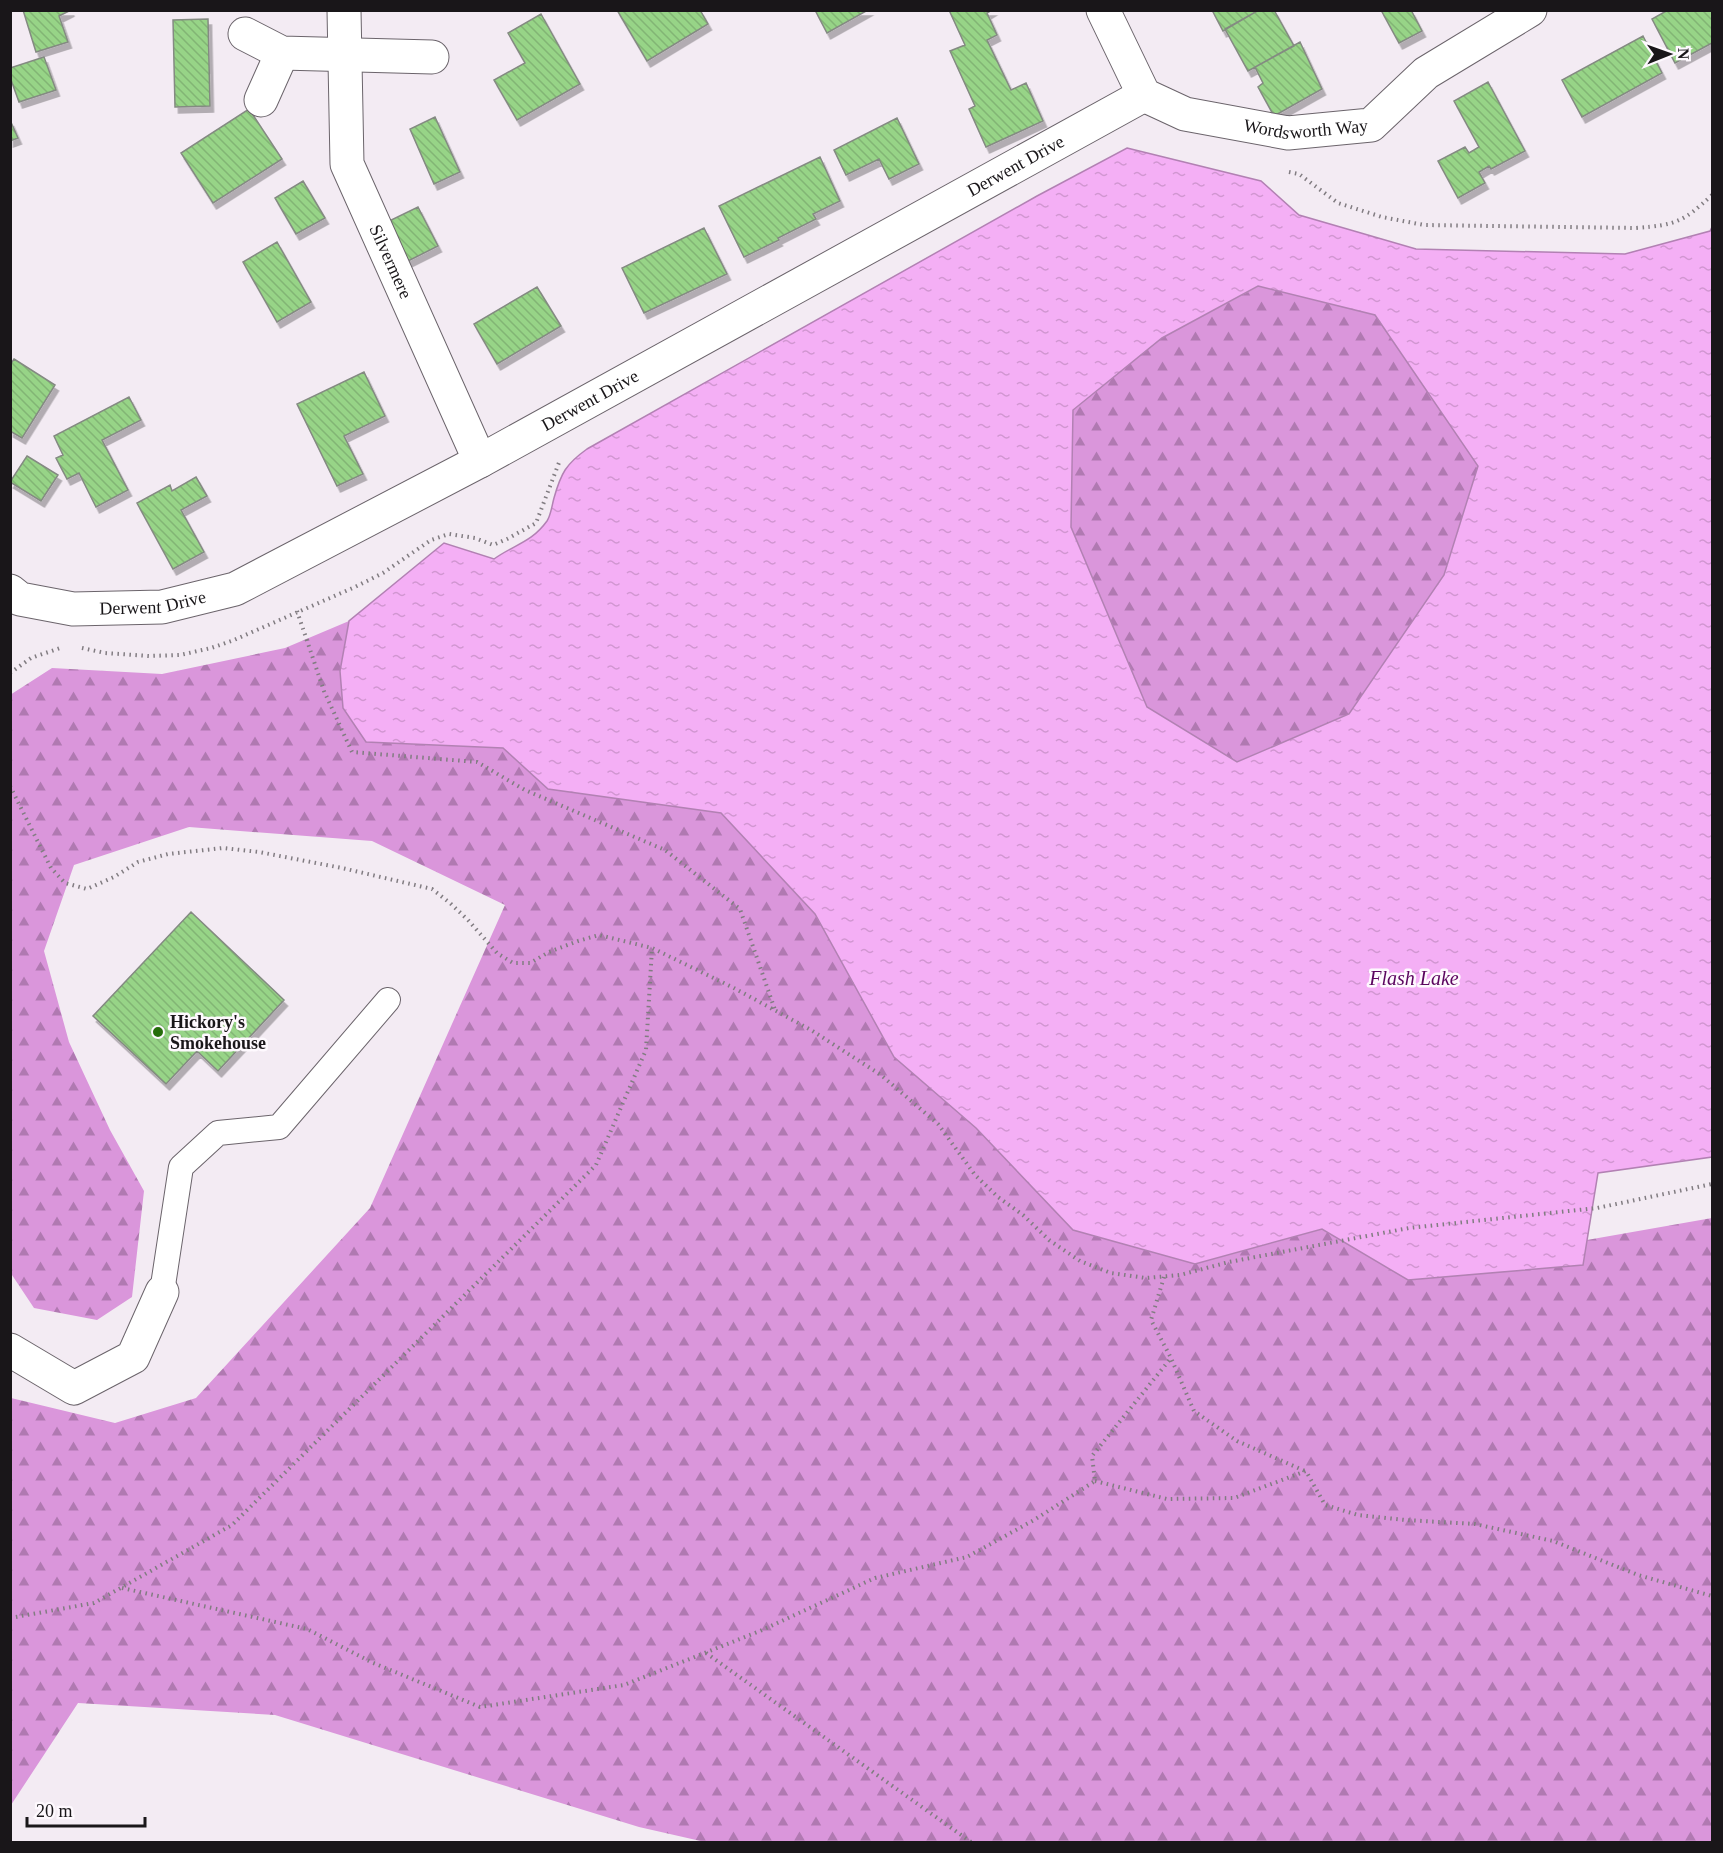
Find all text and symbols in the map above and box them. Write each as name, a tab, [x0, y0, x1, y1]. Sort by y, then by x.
north arrow	[1639, 24, 1699, 84]
text: N	[1675, 48, 1692, 60]
street label: Wordsworth Way	[1242, 115, 1369, 143]
street label: Derwent Drive	[964, 131, 1068, 200]
street label: Silvermere	[365, 221, 416, 302]
street label: Derwent Drive	[538, 366, 642, 435]
street label: Derwent Drive	[99, 587, 208, 618]
water label: Flash Lake	[1368, 967, 1459, 989]
place label: Hickory's Smokehouse	[170, 1012, 266, 1053]
marker: Hickory's Smokehouse	[151, 1025, 165, 1039]
scale bar	[27, 1790, 146, 1828]
text: 20 m	[36, 1801, 73, 1821]

